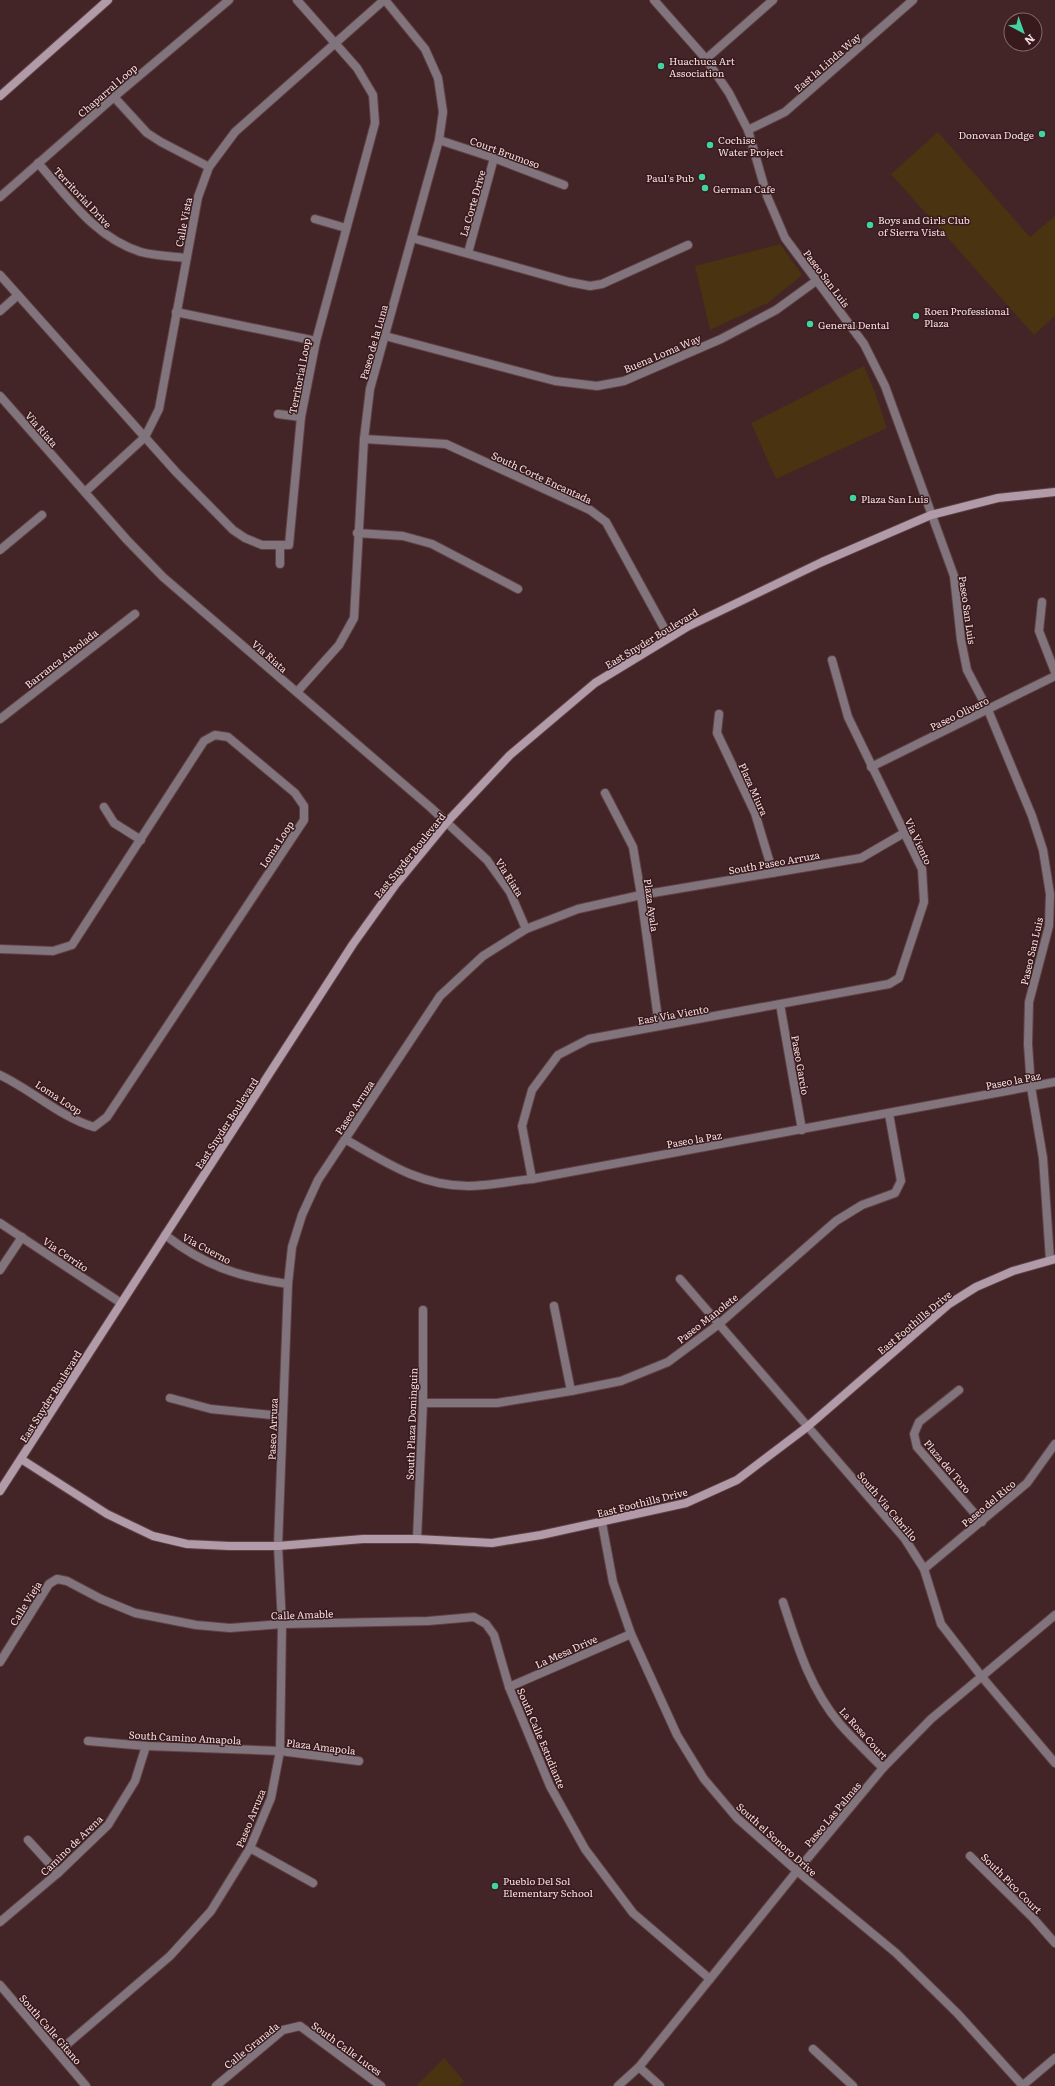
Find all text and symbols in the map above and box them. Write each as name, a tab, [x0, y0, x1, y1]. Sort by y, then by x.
north arrow	[1003, 12, 1043, 52]
street label: East la Linda Way	[790, 29, 864, 95]
text: N	[1021, 31, 1039, 49]
place label: Huachuca Art Association	[669, 53, 735, 80]
street label: Chaparral Loop	[74, 60, 140, 120]
marker: Huachuca Art Association	[656, 61, 666, 71]
place label: Donovan Dodge	[958, 127, 1034, 142]
marker: Donovan Dodge	[1037, 129, 1047, 139]
street label: Court Brumoso	[468, 132, 542, 172]
place label: Cochise Water Project	[718, 132, 784, 159]
marker: Cochise Water Project	[705, 140, 715, 150]
street label: Territorial Drive	[51, 163, 115, 231]
street label: La Corte Drive	[455, 168, 489, 238]
place label: Paul's Pub	[646, 170, 694, 185]
marker: Paul's Pub	[697, 172, 707, 182]
place label: German Cafe	[713, 181, 775, 196]
marker: German Cafe	[700, 183, 710, 193]
street label: Calle Vista	[171, 195, 195, 248]
place label: Boys and Girls Club of Sierra Vista	[878, 212, 970, 239]
marker: Boys and Girls Club of Sierra Vista	[865, 220, 875, 230]
street label: Paseo San Luis	[800, 246, 854, 310]
street label: Paseo de la Luna	[355, 302, 391, 381]
place label: Roen Professional Plaza	[924, 303, 1010, 330]
marker: Roen Professional Plaza	[911, 311, 921, 321]
place label: General Dental	[818, 317, 890, 332]
marker: General Dental	[805, 319, 815, 329]
street label: Buena Loma Way	[621, 330, 703, 376]
street label: Territorial Loop	[284, 337, 314, 415]
street label: Via Riata	[22, 408, 62, 451]
street label: South Corte Encantada	[489, 447, 595, 507]
place label: Plaza San Luis	[861, 491, 929, 506]
marker: Plaza San Luis	[848, 493, 858, 503]
street label: Paseo San Luis	[956, 575, 980, 646]
street label: East Snyder Boulevard	[602, 604, 700, 672]
street label: Barranca Arbolada	[21, 624, 101, 691]
street label: Via Riata	[249, 636, 292, 676]
street label: Paseo Olivero	[927, 692, 991, 734]
street label: Plaza Miura	[736, 760, 773, 819]
street label: East Snyder Boulevard	[370, 809, 448, 901]
street label: Via Viento	[902, 815, 936, 867]
street label: Loma Loop	[255, 818, 297, 870]
street label: South Paseo Arruza	[727, 846, 821, 877]
street label: Via Riata	[492, 855, 528, 900]
street label: Plaza Ayala	[641, 878, 663, 933]
street label: Paseo San Luis	[1016, 915, 1046, 986]
street label: East Via Viento	[636, 1000, 710, 1028]
street label: Paseo Garcio	[788, 1034, 814, 1096]
street label: Paseo la Paz	[984, 1067, 1042, 1093]
street label: East Snyder Boulevard	[191, 1074, 261, 1172]
street label: Loma Loop	[33, 1076, 85, 1118]
street label: Paseo Arruza	[331, 1076, 378, 1137]
street label: Paseo la Paz	[665, 1127, 723, 1151]
street label: Via Cuerno	[180, 1229, 234, 1267]
street label: Via Cerrito	[40, 1233, 92, 1275]
street label: East Foothills Drive	[874, 1286, 954, 1358]
street label: Paseo Manolete	[673, 1289, 741, 1347]
street label: East Snyder Boulevard	[15, 1347, 85, 1445]
street label: South Plaza Dominguin	[402, 1367, 420, 1480]
street label: Paseo Arruza	[263, 1397, 281, 1460]
street label: Plaza del Toro	[921, 1436, 975, 1496]
street label: South Via Cabrillo	[854, 1468, 922, 1544]
street label: Paseo del Rico	[958, 1476, 1018, 1530]
street label: East Foothills Drive	[595, 1483, 689, 1521]
street label: Calle Vieja	[5, 1577, 45, 1628]
street label: Calle Amable	[271, 1605, 333, 1623]
street label: La Mesa Drive	[532, 1631, 600, 1671]
street label: South Calle Estudiante	[514, 1685, 570, 1791]
street label: La Rosa Court	[836, 1703, 892, 1763]
street label: South Camino Amapola	[128, 1727, 242, 1747]
street label: Plaza Amapola	[285, 1734, 357, 1758]
street label: Paseo Las Palmas	[800, 1778, 864, 1850]
street label: Paseo Arruza	[231, 1786, 269, 1850]
street label: South el Sonoro Drive	[733, 1799, 821, 1879]
street label: Camino de Arena	[36, 1811, 106, 1879]
street label: South Pico Court	[978, 1849, 1046, 1917]
place label: Pueblo Del Sol Elementary School	[503, 1873, 593, 1900]
marker: Pueblo Del Sol Elementary School	[490, 1881, 500, 1891]
street label: South Calle Gitano	[16, 1991, 86, 2068]
street label: South Calle Luces	[309, 2017, 386, 2079]
street label: Calle Granada	[220, 2018, 282, 2072]

